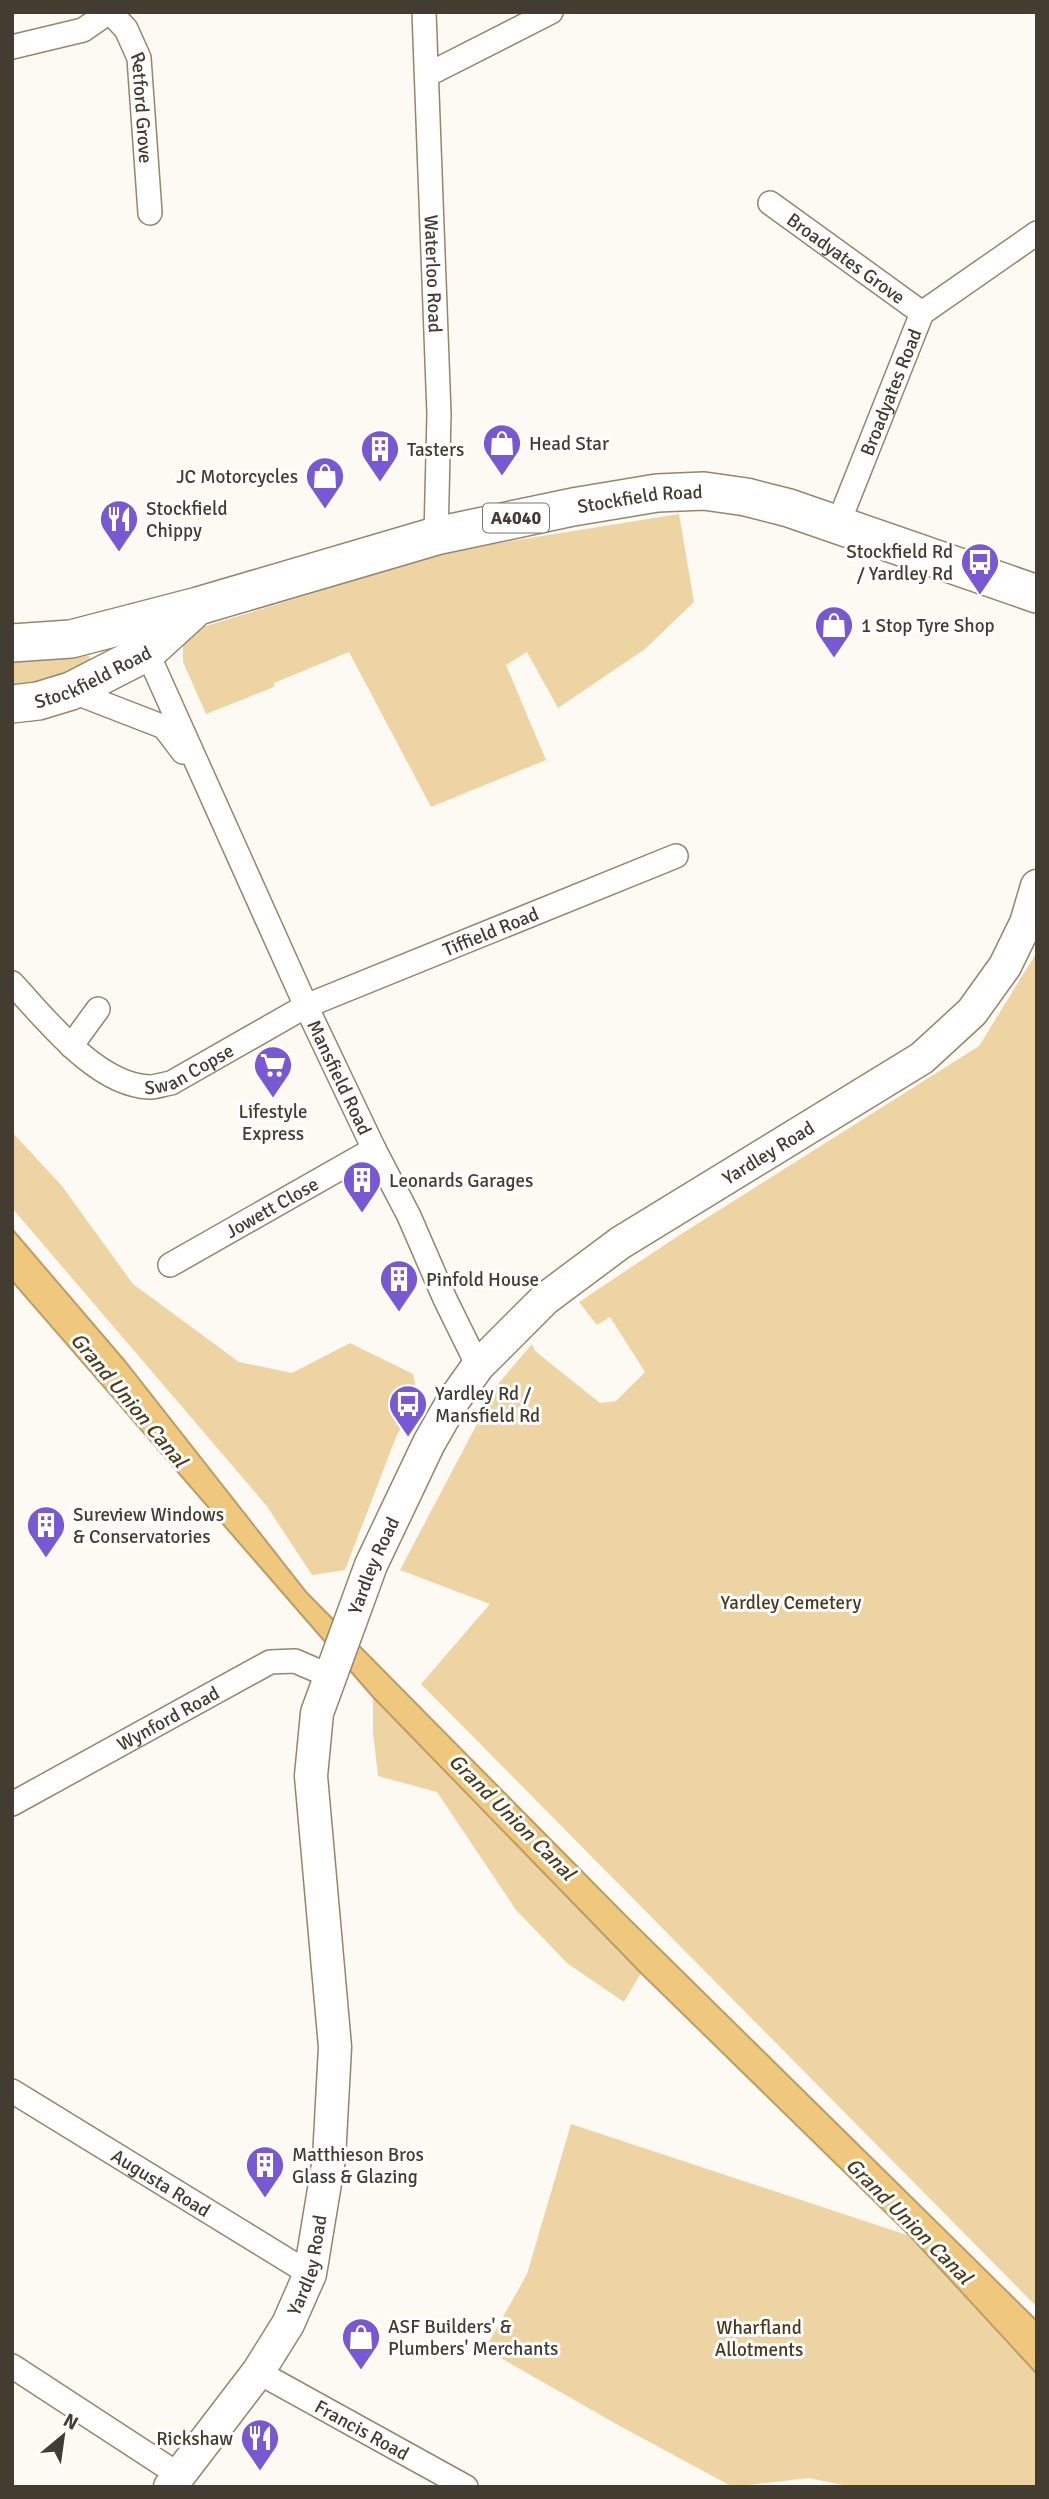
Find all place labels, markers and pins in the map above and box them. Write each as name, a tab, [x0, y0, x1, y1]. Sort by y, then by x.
shop icon: Head Star	[481, 422, 523, 477]
building icon: Tasters	[359, 428, 401, 483]
place label: Head Star	[529, 432, 609, 456]
place label: Tasters	[407, 438, 464, 462]
shop icon: JC Motorcycles	[304, 455, 346, 510]
place label: JC Motorcycles	[176, 465, 298, 489]
place label: Stockfield Chippy	[146, 497, 227, 543]
restaurant icon: Stockfield Chippy	[98, 498, 140, 553]
place label: Stockfield Rd / Yardley Rd	[846, 540, 953, 586]
bus stop icon: Stockfield Rd / Yardley Rd	[959, 541, 1001, 596]
shop icon: 1 Stop Tyre Shop	[813, 604, 855, 659]
place label: 1 Stop Tyre Shop	[861, 614, 995, 638]
supermarket icon: Lifestyle Express	[252, 1044, 294, 1099]
place label: Lifestyle Express	[238, 1100, 308, 1146]
building icon: Leonards Garages	[341, 1159, 383, 1214]
place label: Leonards Garages	[389, 1169, 533, 1193]
building icon: Pinfold House	[378, 1258, 420, 1313]
place label: Pinfold House	[426, 1268, 539, 1292]
place label: Yardley Rd / Mansfield Rd	[435, 1382, 540, 1428]
bus stop icon: Yardley Rd / Mansfield Rd	[387, 1383, 429, 1438]
place label: Sureview Windows & Conservatories	[73, 1503, 224, 1549]
building icon: Sureview Windows & Conservatories	[25, 1504, 67, 1559]
place label: Matthieson Bros Glass & Glazing	[292, 2143, 424, 2189]
building icon: Matthieson Bros Glass & Glazing	[244, 2144, 286, 2199]
place label: ASF Builders' & Plumbers' Merchants	[388, 2315, 558, 2361]
shop icon: ASF Builders' & Plumbers' Merchants	[340, 2316, 382, 2371]
restaurant icon: Rickshaw	[239, 2417, 281, 2472]
place label: Rickshaw	[156, 2427, 233, 2451]

